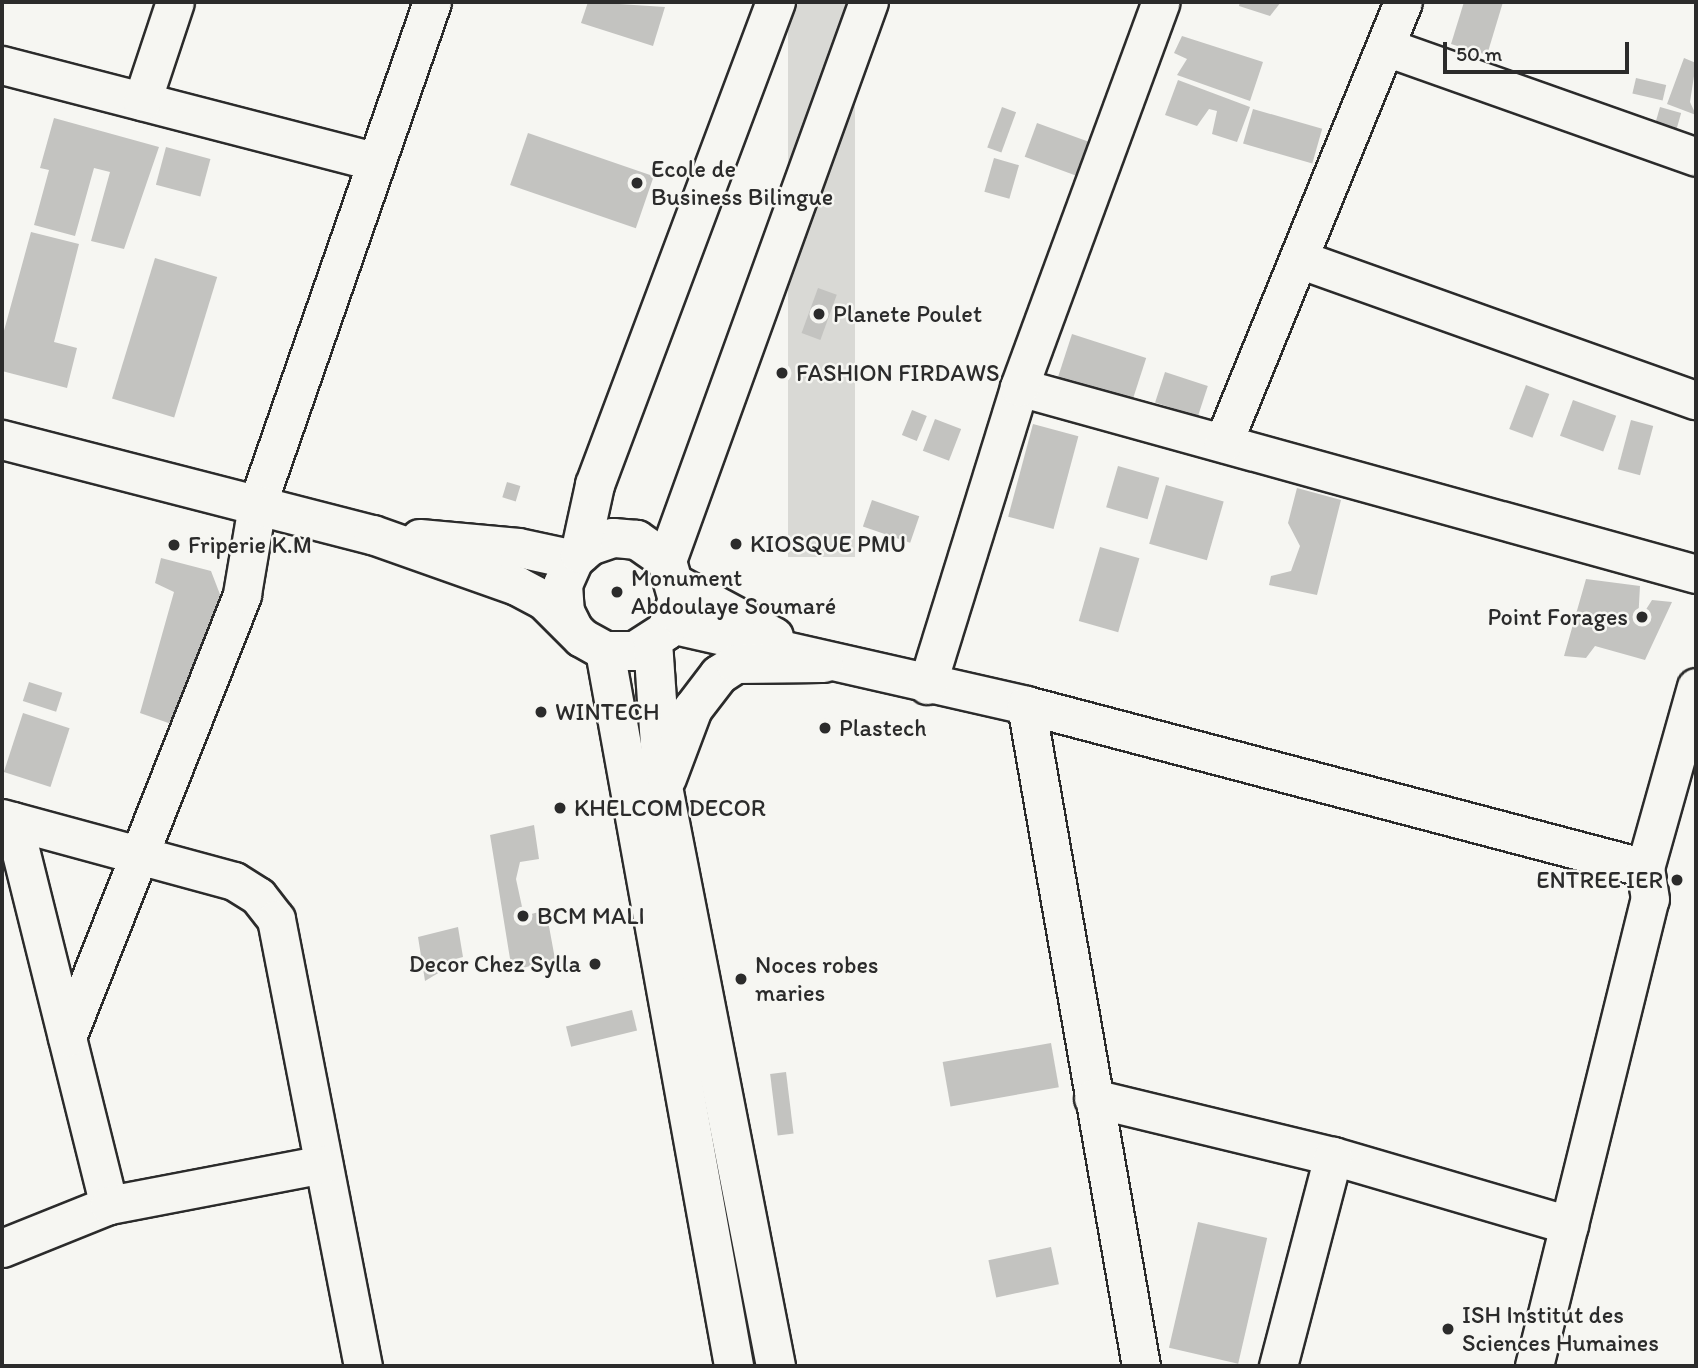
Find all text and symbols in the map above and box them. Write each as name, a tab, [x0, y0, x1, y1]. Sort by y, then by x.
scale bar	[1446, 28, 1632, 72]
text: 50 m	[1456, 41, 1502, 66]
place label: Ecole de Business Bilingue	[651, 155, 832, 211]
marker: Ecole de Business Bilingue	[629, 175, 645, 191]
place label: Planete Poulet	[833, 300, 982, 328]
marker: Planete Poulet	[811, 306, 827, 322]
place label: FASHION FIRDAWS	[796, 359, 1000, 387]
marker: FASHION FIRDAWS	[774, 365, 790, 381]
place label: KIOSQUE PMU	[750, 530, 906, 558]
place label: Friperie K.M	[188, 531, 312, 559]
marker: KIOSQUE PMU	[728, 536, 744, 552]
marker: Friperie K.M	[166, 537, 182, 553]
place label: Monument Abdoulaye Soumaré	[631, 564, 836, 620]
marker: Monument Abdoulaye Soumaré	[609, 584, 625, 600]
place label: Point Forages	[1489, 603, 1628, 631]
marker: Point Forages	[1634, 609, 1650, 625]
place label: WINTECH	[555, 698, 660, 726]
marker: WINTECH	[533, 704, 549, 720]
place label: Plastech	[839, 714, 927, 742]
marker: Plastech	[817, 720, 833, 736]
place label: KHELCOM DECOR	[574, 794, 766, 822]
marker: KHELCOM DECOR	[552, 800, 568, 816]
place label: ENTREE IER	[1536, 866, 1663, 894]
marker: ENTREE IER	[1669, 872, 1685, 888]
place label: BCM MALI	[537, 902, 645, 930]
marker: BCM MALI	[515, 908, 531, 924]
place label: Decor Chez Sylla	[409, 950, 581, 978]
place label: Noces robes maries	[755, 951, 879, 1007]
marker: Decor Chez Sylla	[587, 956, 603, 972]
marker: Noces robes maries	[733, 971, 749, 987]
place label: ISH Institut des Sciences Humaines	[1462, 1301, 1659, 1357]
marker: ISH Institut des Sciences Humaines	[1440, 1321, 1456, 1337]

